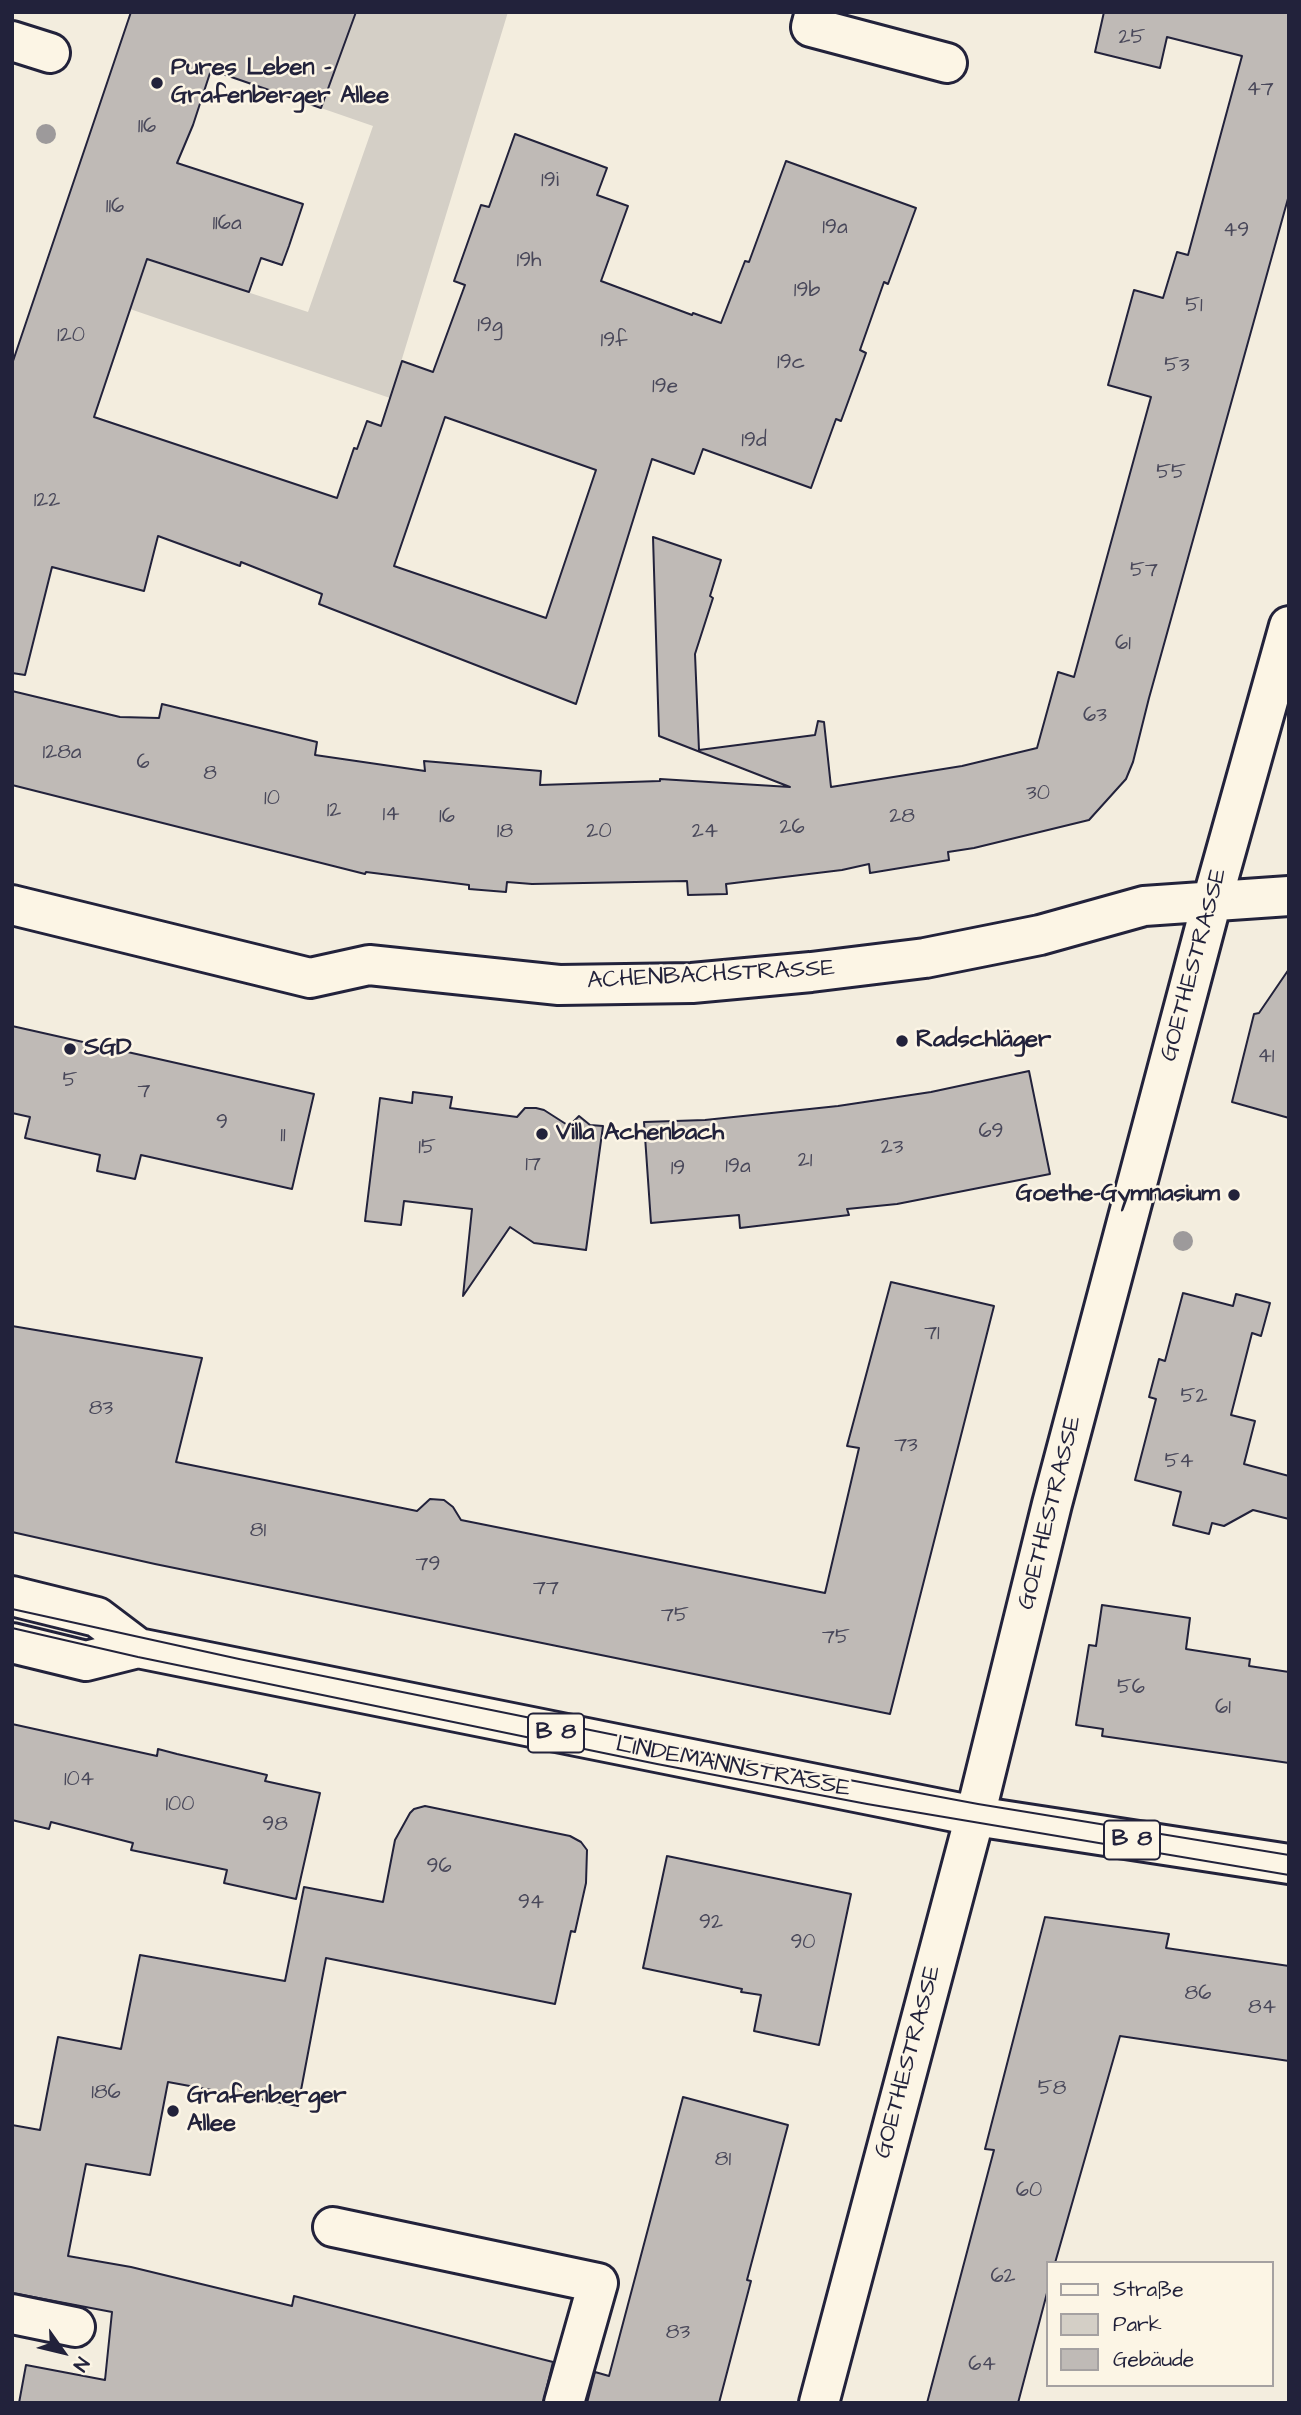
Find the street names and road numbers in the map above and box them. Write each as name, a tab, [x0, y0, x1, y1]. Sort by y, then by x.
street label: GOETHESTRASSE	[1155, 865, 1235, 1065]
street label: ACHENBACHSTRASSE	[586, 955, 836, 997]
street label: GOETHESTRASSE	[1013, 1413, 1089, 1613]
road number: B 8	[528, 1714, 584, 1752]
street label: LINDEMANNSTRASSE	[613, 1731, 853, 1805]
road number: B 8	[1104, 1820, 1160, 1859]
street label: GOETHESTRASSE	[869, 1962, 949, 2162]

